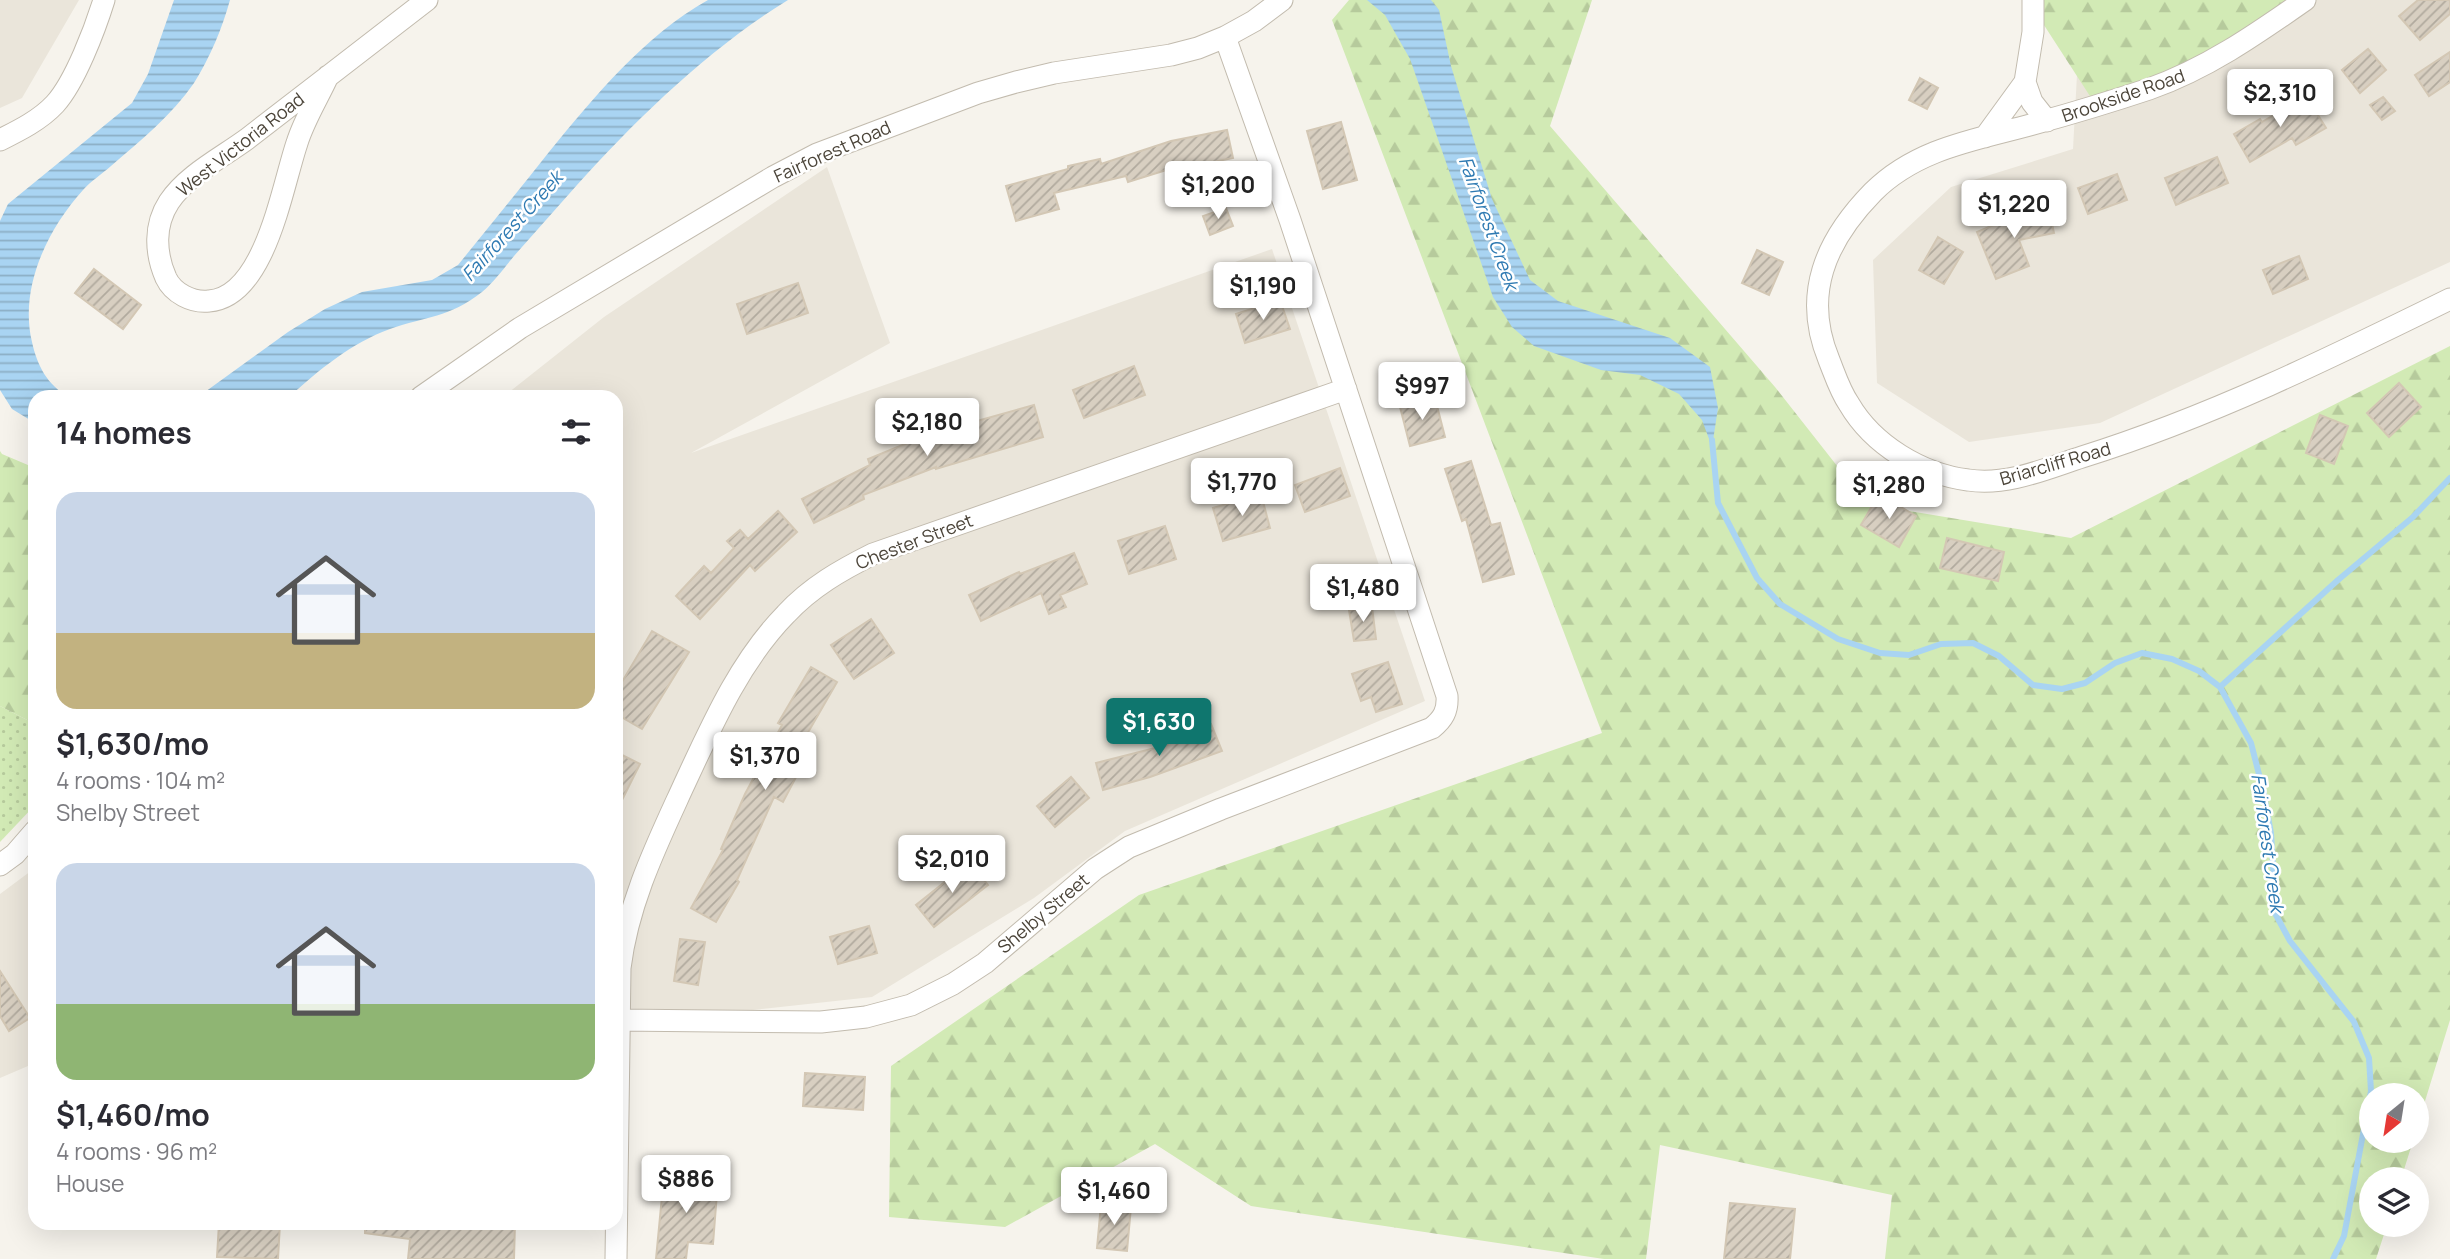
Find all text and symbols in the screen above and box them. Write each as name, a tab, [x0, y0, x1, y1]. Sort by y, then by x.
street label: Brookside Road	[2058, 63, 2188, 127]
pin: $2,310	[2223, 69, 2337, 129]
text: $2,310	[2243, 76, 2317, 108]
street label: West Victoria Road	[171, 87, 309, 201]
street label: Fairforest Road	[770, 114, 894, 188]
water label: Fairforest Creek	[1453, 153, 1526, 295]
pin: $1,200	[1161, 162, 1275, 221]
water label: Fairforest Creek	[456, 163, 570, 287]
text: $1,200	[1181, 168, 1255, 200]
pin: $1,220	[1957, 180, 2071, 240]
text: $1,220	[1977, 187, 2051, 219]
pin: $1,190	[1206, 262, 1320, 322]
text: $1,190	[1229, 269, 1297, 301]
pin: $997	[1381, 362, 1463, 422]
text: $997	[1394, 369, 1450, 401]
pin: $2,180	[870, 398, 984, 458]
text: $2,180	[891, 405, 963, 437]
text: 14 homes	[56, 412, 192, 453]
icon: filters	[557, 413, 595, 451]
street label: Briarcliff Road	[1997, 436, 2113, 490]
pin: $1,770	[1185, 458, 1299, 518]
pin: $1,280	[1832, 462, 1946, 521]
text: $1,770	[1207, 465, 1277, 497]
text: $1,280	[1852, 468, 1926, 500]
street label: Chester Street	[852, 508, 976, 574]
icon: home	[263, 537, 389, 663]
pin: $1,480	[1306, 564, 1420, 624]
text: $1,480	[1326, 571, 1400, 603]
pin: $1,630	[1102, 698, 1216, 758]
text: $1,630	[1122, 705, 1196, 737]
text: $1,630/mo	[56, 723, 209, 764]
pin: $1,370	[708, 732, 822, 792]
text: $1,370	[729, 739, 801, 771]
text: 4 rooms · 104 m²	[56, 764, 225, 796]
water label: Fairforest Creek	[2245, 772, 2291, 917]
text: Shelby Street	[56, 796, 200, 828]
pin: $2,010	[895, 836, 1009, 895]
text: $2,010	[914, 842, 990, 874]
street label: Shelby Street	[992, 868, 1094, 958]
icon: home	[263, 908, 389, 1034]
north arrow	[2359, 1083, 2429, 1153]
map controls	[2359, 1083, 2429, 1237]
text: $1,460/mo	[56, 1094, 210, 1135]
text: 4 rooms · 96 m²	[56, 1135, 217, 1167]
pin: $886	[645, 1156, 727, 1215]
text: $886	[658, 1162, 714, 1194]
text: House	[56, 1167, 125, 1199]
button: layers	[2359, 1167, 2429, 1237]
pin: $1,460	[1057, 1168, 1171, 1227]
text: $1,460	[1077, 1174, 1151, 1206]

